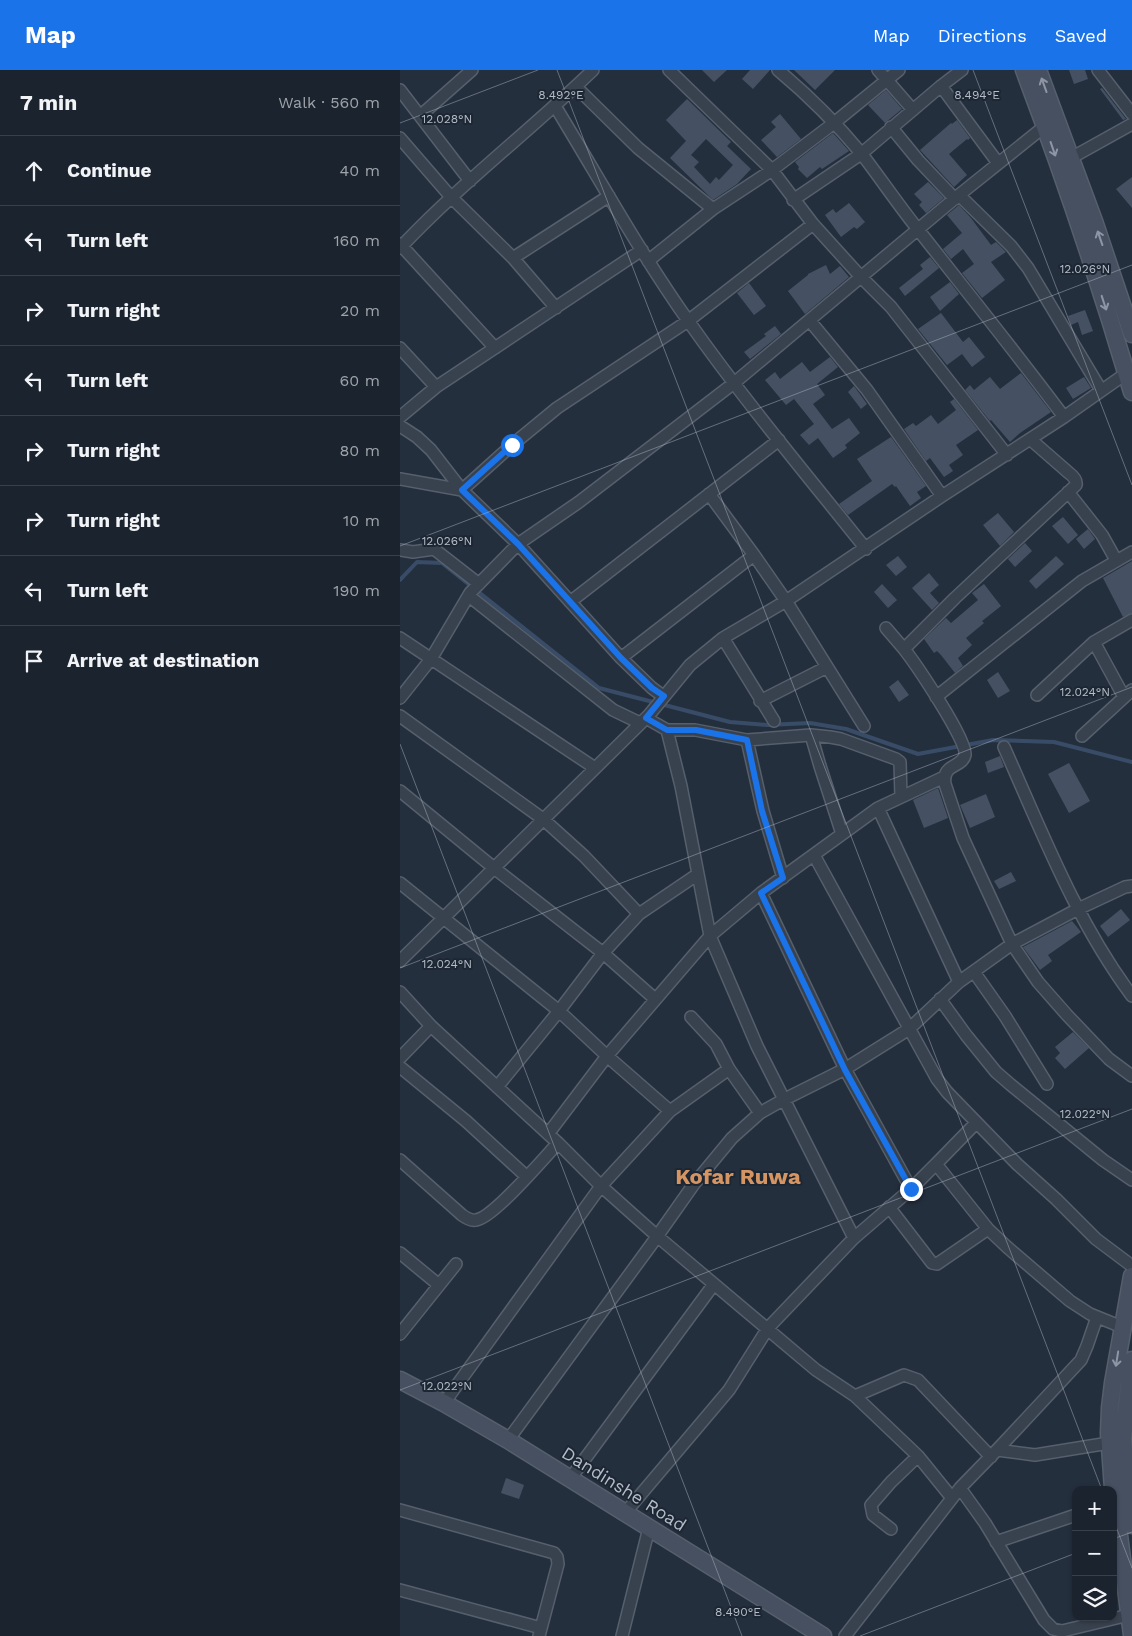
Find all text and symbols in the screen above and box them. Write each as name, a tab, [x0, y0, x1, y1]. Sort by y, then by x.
text: Map	[25, 21, 76, 49]
text: Map	[873, 25, 910, 46]
text: Directions	[938, 25, 1027, 46]
text: Saved	[1055, 25, 1107, 46]
one-way arrow	[1039, 78, 1048, 93]
text: 8.492°E	[538, 88, 584, 102]
text: 8.494°E	[954, 88, 1000, 102]
text: 7 min	[20, 90, 77, 115]
text: Walk · 560 m	[278, 93, 380, 112]
text: 12.028°N	[422, 112, 472, 126]
one-way arrow	[1049, 140, 1058, 156]
icon: ahead	[20, 157, 48, 185]
text: Continue	[67, 159, 151, 182]
text: 40 m	[340, 161, 380, 180]
icon: left	[20, 227, 48, 255]
text: Turn left	[67, 229, 148, 252]
one-way arrow	[1094, 230, 1104, 246]
text: 160 m	[333, 231, 380, 250]
text: 12.026°N	[1060, 262, 1110, 276]
one-way arrow	[1099, 295, 1109, 311]
icon: right	[20, 297, 48, 325]
text: Turn right	[67, 299, 160, 322]
text: 20 m	[340, 301, 380, 320]
icon: left	[20, 367, 48, 395]
text: Turn left	[67, 369, 148, 392]
text: 60 m	[340, 371, 380, 390]
route start	[501, 434, 524, 457]
icon: right	[20, 437, 48, 465]
text: Turn right	[67, 439, 160, 462]
text: 80 m	[339, 441, 380, 460]
icon: right	[20, 507, 48, 535]
text: Turn right	[67, 509, 160, 532]
text: 10 m	[343, 511, 380, 530]
text: 12.026°N	[422, 534, 472, 548]
icon: left	[20, 577, 48, 605]
text: Turn left	[67, 579, 148, 602]
text: 190 m	[333, 581, 380, 600]
icon: arrive	[20, 647, 48, 675]
text: Arrive at destination	[67, 649, 259, 672]
text: 12.024°N	[1060, 685, 1110, 699]
text: 12.024°N	[422, 957, 472, 971]
text: 12.022°N	[1060, 1107, 1110, 1121]
district label: Kofar Ruwa	[675, 1164, 801, 1189]
route end	[900, 1178, 923, 1201]
one-way arrow	[1111, 1350, 1121, 1366]
text: 12.022°N	[422, 1379, 472, 1393]
street label: Dandinshe Road	[558, 1442, 690, 1535]
map controls	[1072, 1486, 1117, 1621]
button: +	[1072, 1486, 1117, 1531]
button: −	[1072, 1531, 1117, 1576]
button: layers	[1072, 1576, 1117, 1621]
text: 8.490°E	[715, 1605, 761, 1619]

